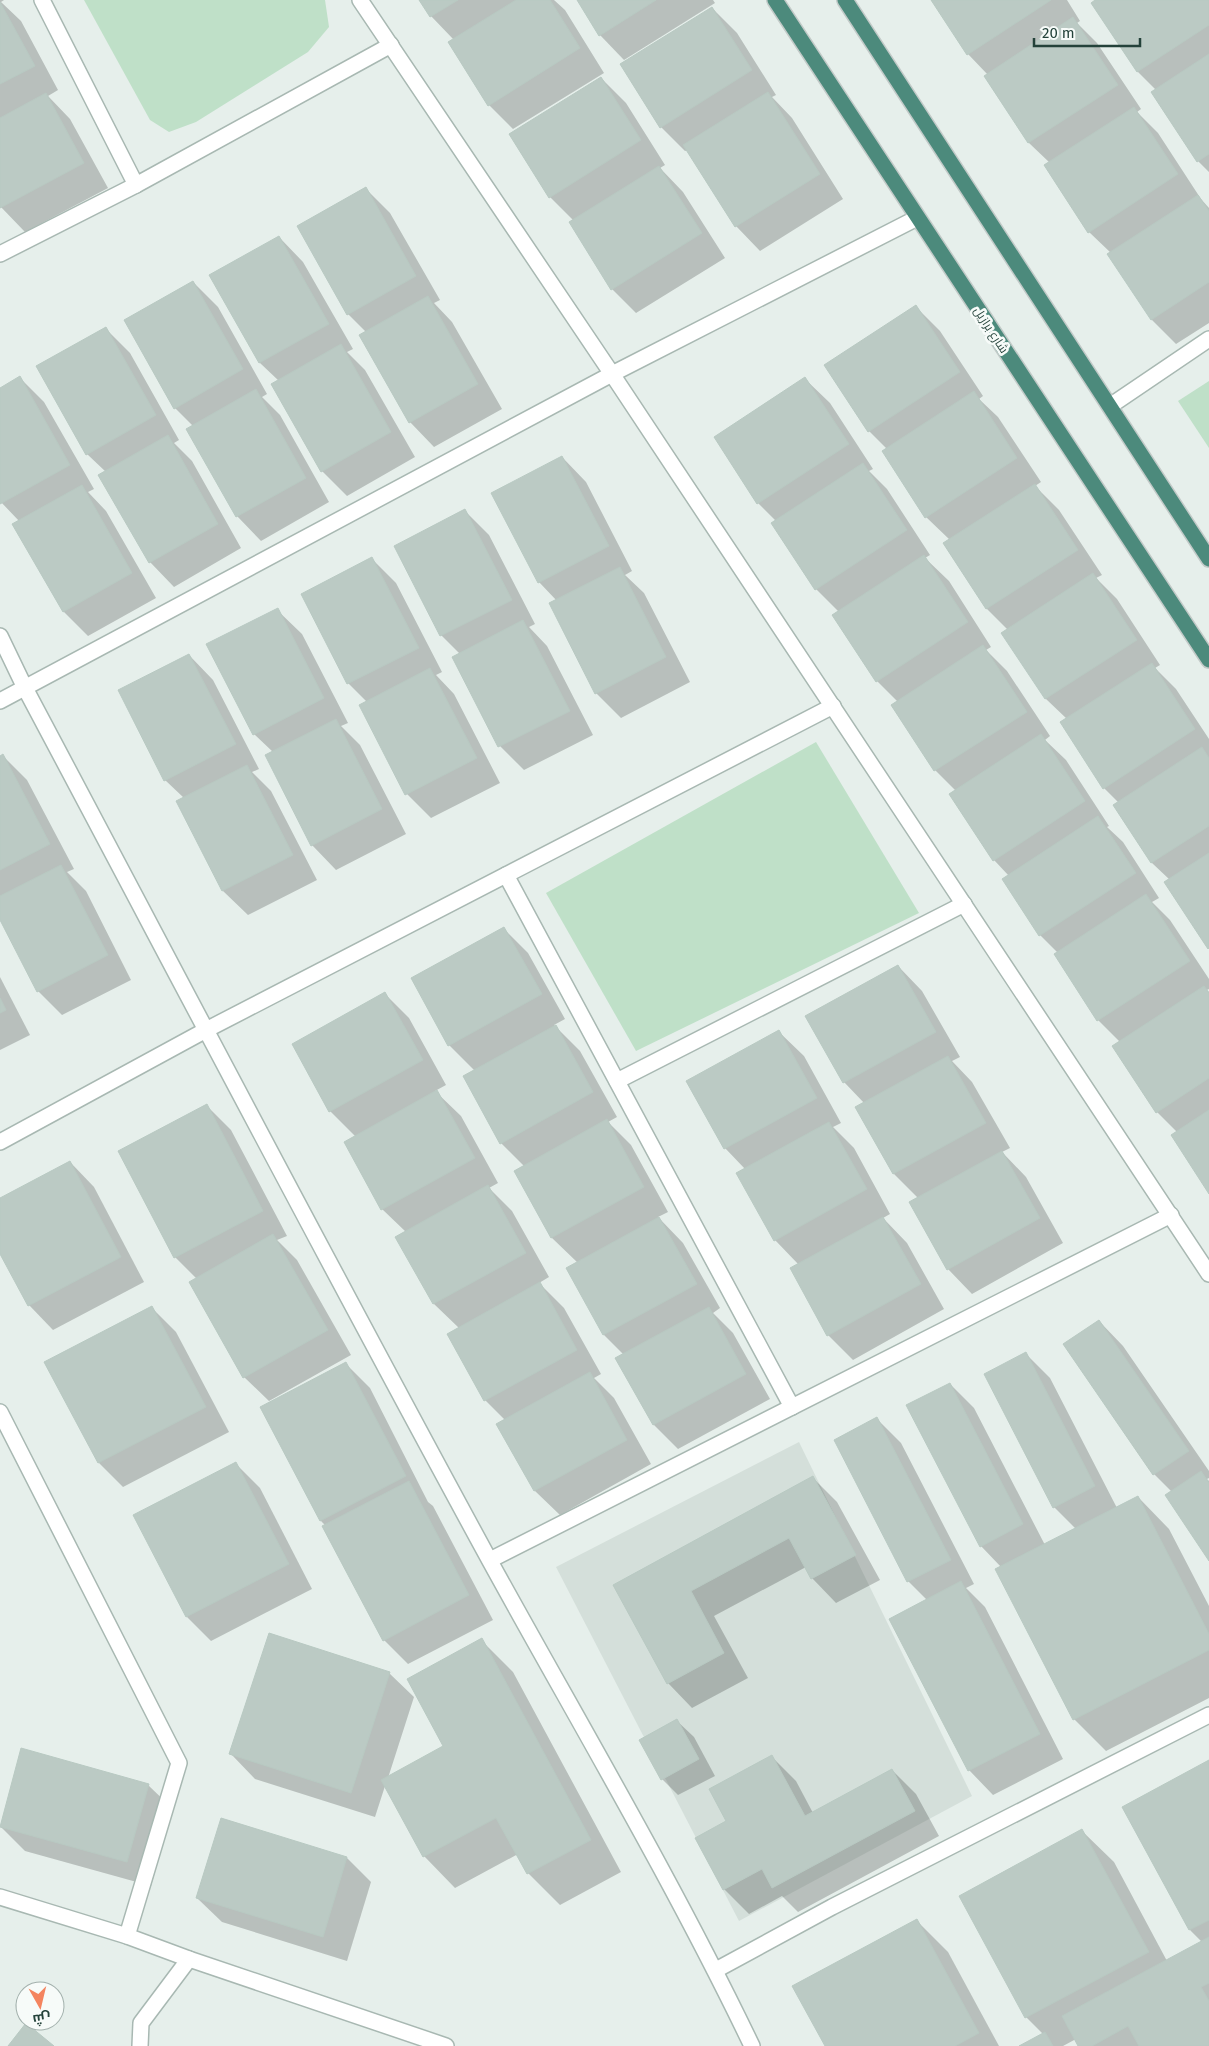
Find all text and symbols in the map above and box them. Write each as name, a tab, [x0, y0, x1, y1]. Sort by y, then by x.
scale bar	[1034, 15, 1140, 47]
text: 20 m	[1042, 24, 1075, 42]
street label: شارع برازيل	[970, 304, 1011, 356]
north arrow	[15, 1981, 65, 2031]
text: ش	[32, 2009, 52, 2028]

